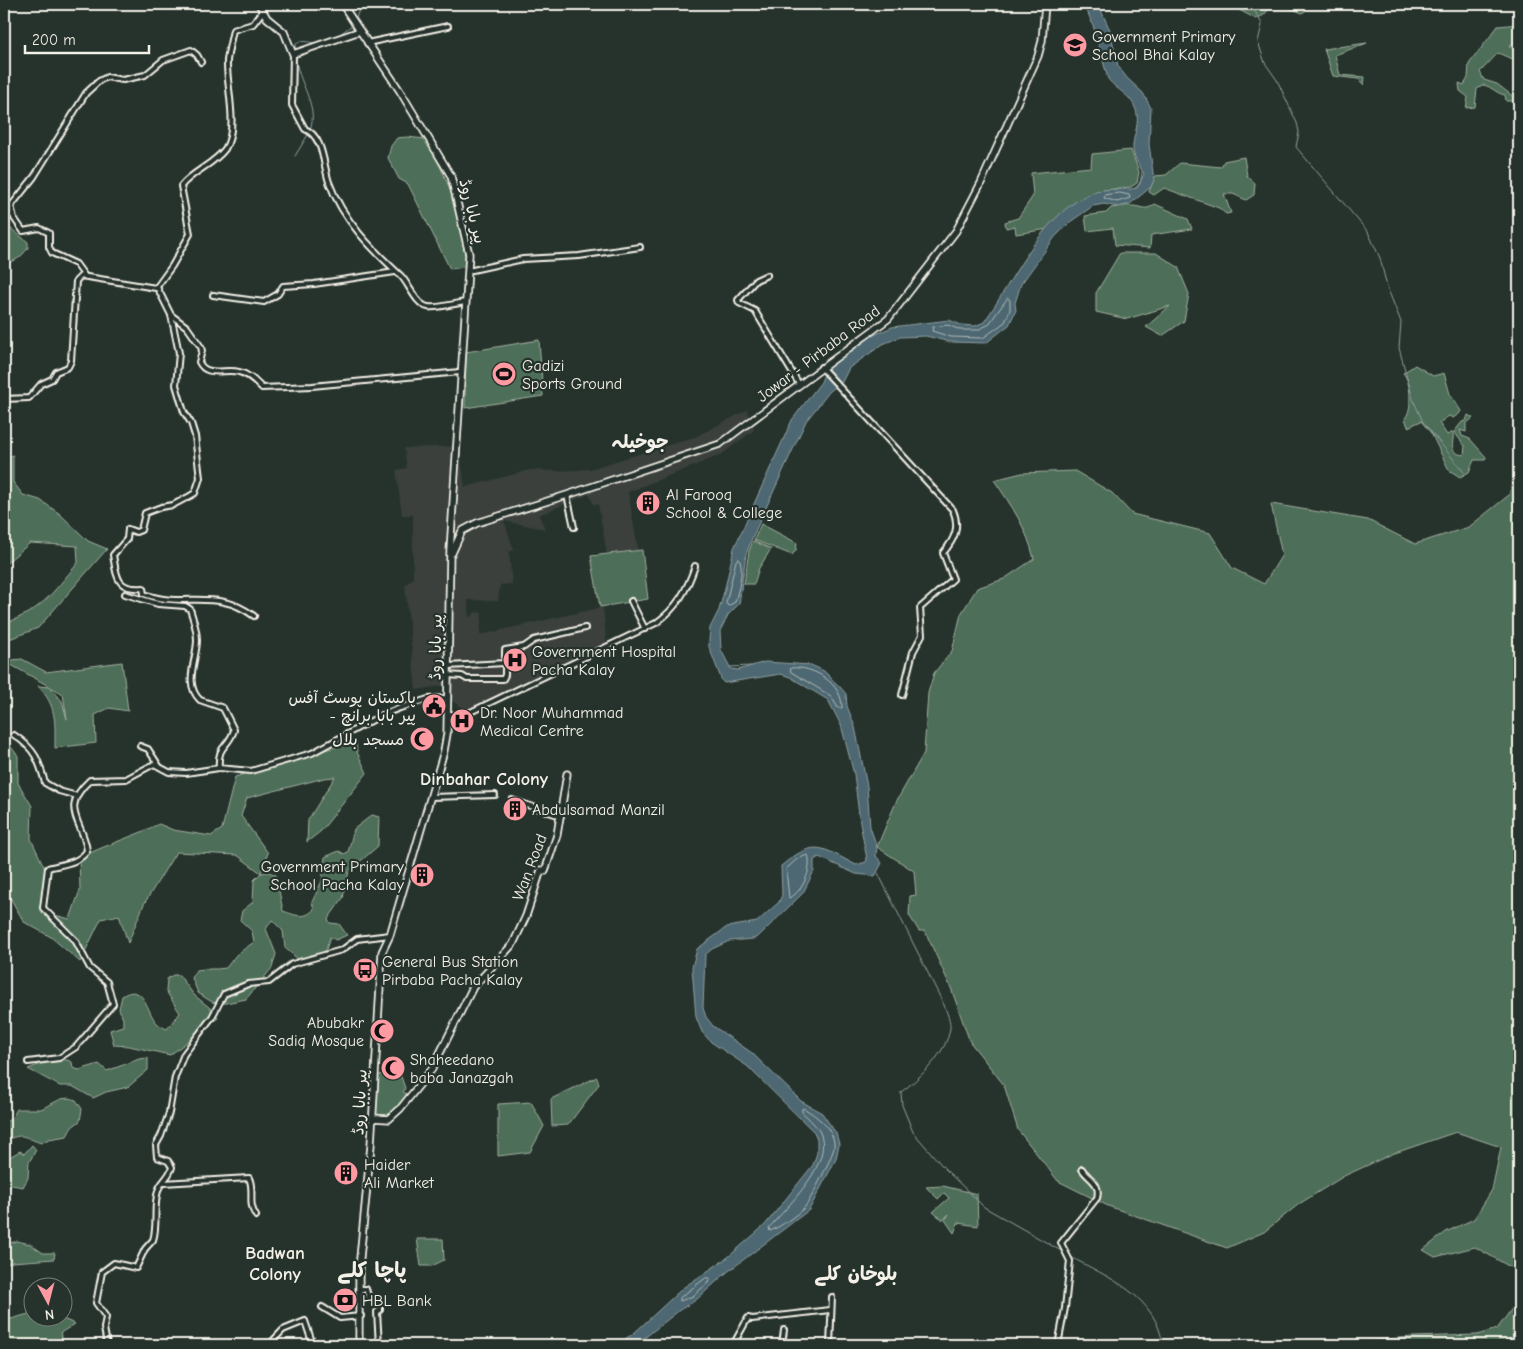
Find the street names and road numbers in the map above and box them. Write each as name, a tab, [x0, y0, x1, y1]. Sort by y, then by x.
street label: پیر بابا روڈ	[454, 177, 489, 246]
street label: Jowar - Pirbaba Road	[754, 302, 884, 406]
street label: پیر بابا روڈ	[426, 614, 447, 680]
street label: Wan Road	[509, 832, 551, 903]
street label: پیر بابا روڈ	[349, 1069, 372, 1136]

